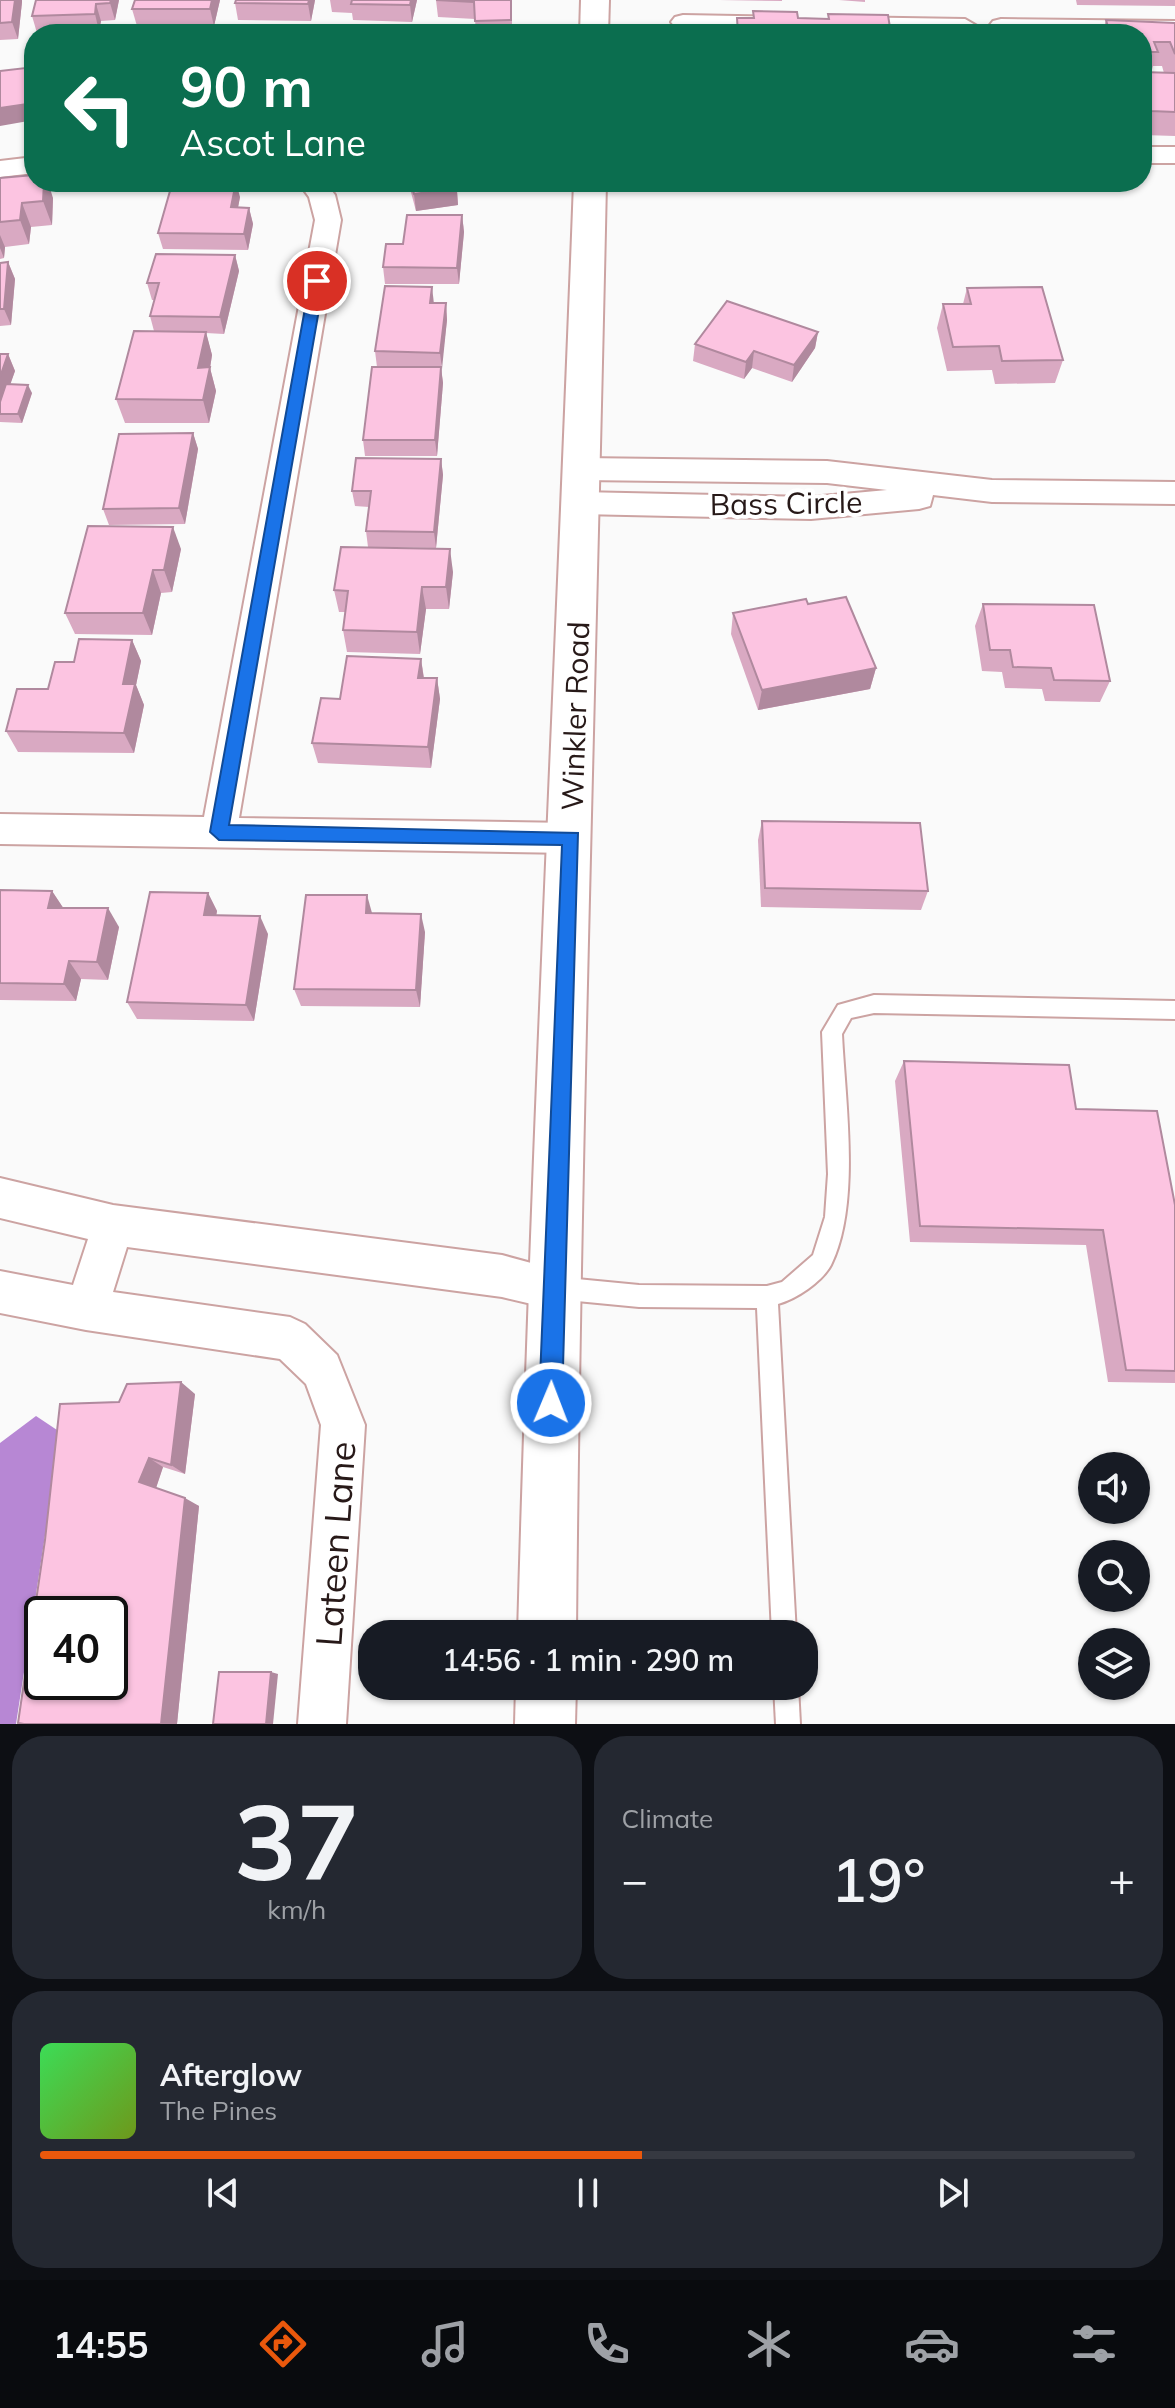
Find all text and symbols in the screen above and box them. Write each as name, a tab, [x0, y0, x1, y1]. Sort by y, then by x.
text: 90 m	[180, 51, 313, 121]
icon: left	[48, 56, 152, 160]
text: Ascot Lane	[180, 120, 366, 165]
pin	[283, 247, 351, 315]
icon: arrive	[295, 259, 339, 303]
street label: Bass Circle	[709, 483, 863, 523]
street label: Winkler Road	[553, 621, 597, 811]
position arrow	[509, 1361, 593, 1445]
street label: Lateen Lane	[305, 1440, 365, 1648]
map controls	[1078, 1452, 1150, 1700]
button: sound	[1078, 1452, 1150, 1524]
button: search	[1078, 1540, 1150, 1612]
speed limit sign: 40	[24, 1596, 128, 1700]
button: layers	[1078, 1628, 1150, 1700]
text: 14:56 · 1 min · 290 m	[442, 1641, 734, 1679]
text: 37	[234, 1775, 359, 1906]
text: Climate	[622, 1802, 713, 1835]
text: 19°	[831, 1842, 926, 1917]
text: −	[622, 1852, 648, 1907]
text: +	[1109, 1852, 1135, 1907]
text: km/h	[267, 1893, 326, 1926]
text: Afterglow	[160, 2056, 302, 2094]
text: The Pines	[160, 2094, 277, 2127]
icon: previous	[201, 2171, 245, 2215]
icon: pause	[566, 2171, 610, 2215]
icon: next	[931, 2171, 975, 2215]
icon: directions	[255, 2316, 311, 2372]
icon: music	[417, 2316, 473, 2372]
icon: phone	[579, 2316, 635, 2372]
icon: climate	[741, 2316, 797, 2372]
icon: car	[904, 2316, 960, 2372]
icon: filters	[1066, 2316, 1122, 2372]
text: 14:55	[53, 2322, 148, 2367]

